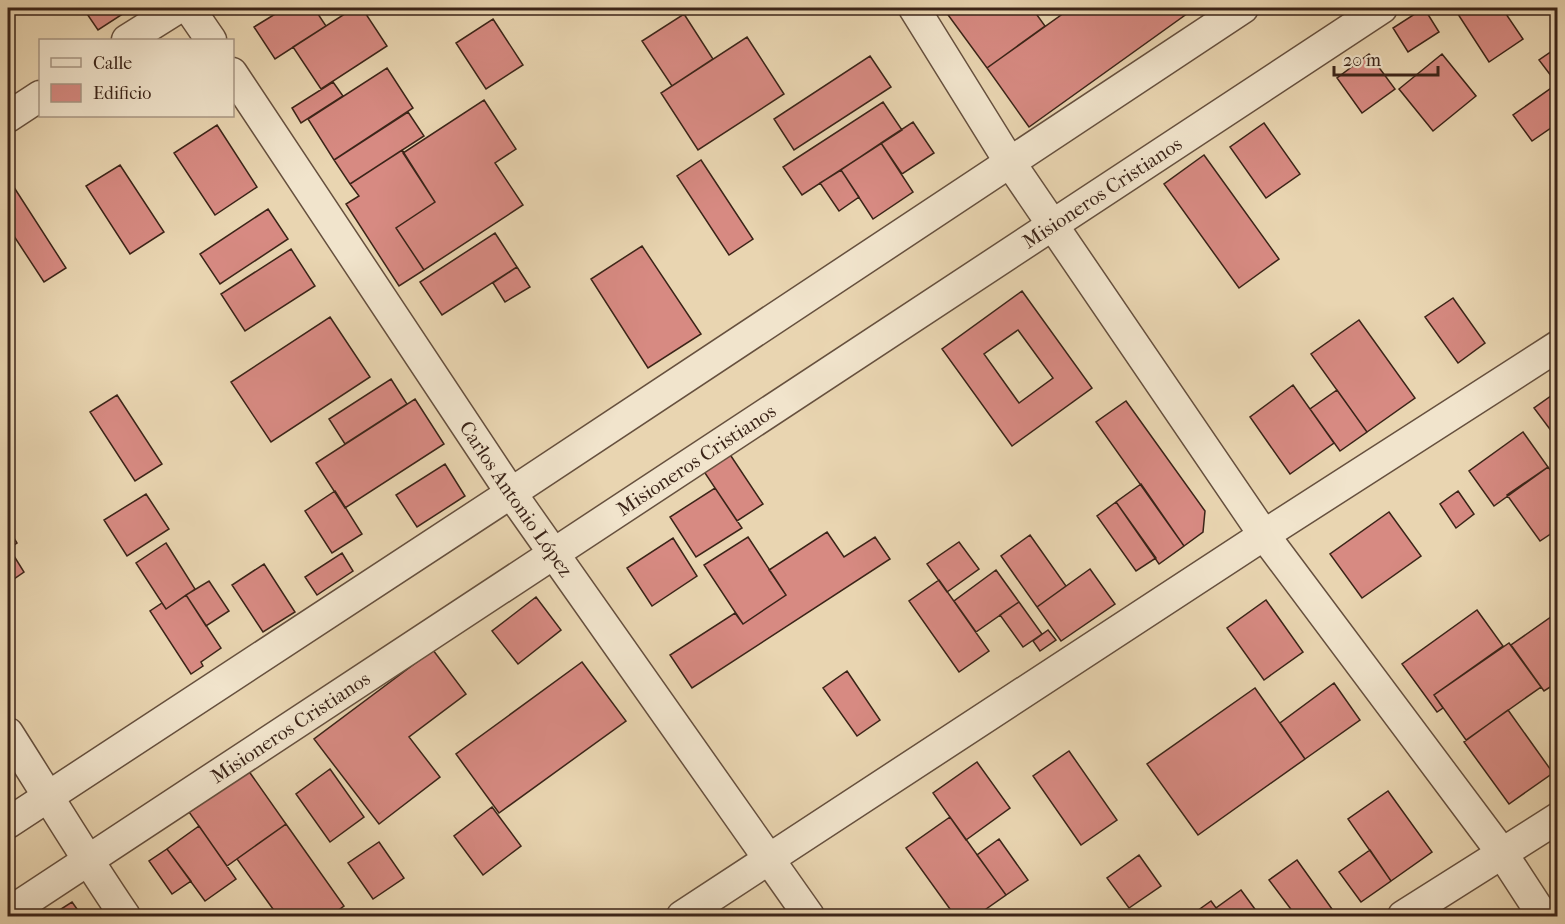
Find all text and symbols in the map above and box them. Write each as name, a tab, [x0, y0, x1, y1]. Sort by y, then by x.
legend	[39, 39, 234, 117]
scale bar	[1334, 39, 1438, 77]
text: 20 m	[1343, 50, 1381, 71]
text: Calle	[93, 53, 132, 74]
text: Edificio	[93, 83, 151, 104]
street label: Misioneros Cristianos	[1018, 132, 1186, 253]
street label: Misioneros Cristianos	[612, 399, 780, 520]
street label: Carlos Antonio López	[455, 417, 578, 581]
street label: Misioneros Cristianos	[206, 666, 374, 788]

